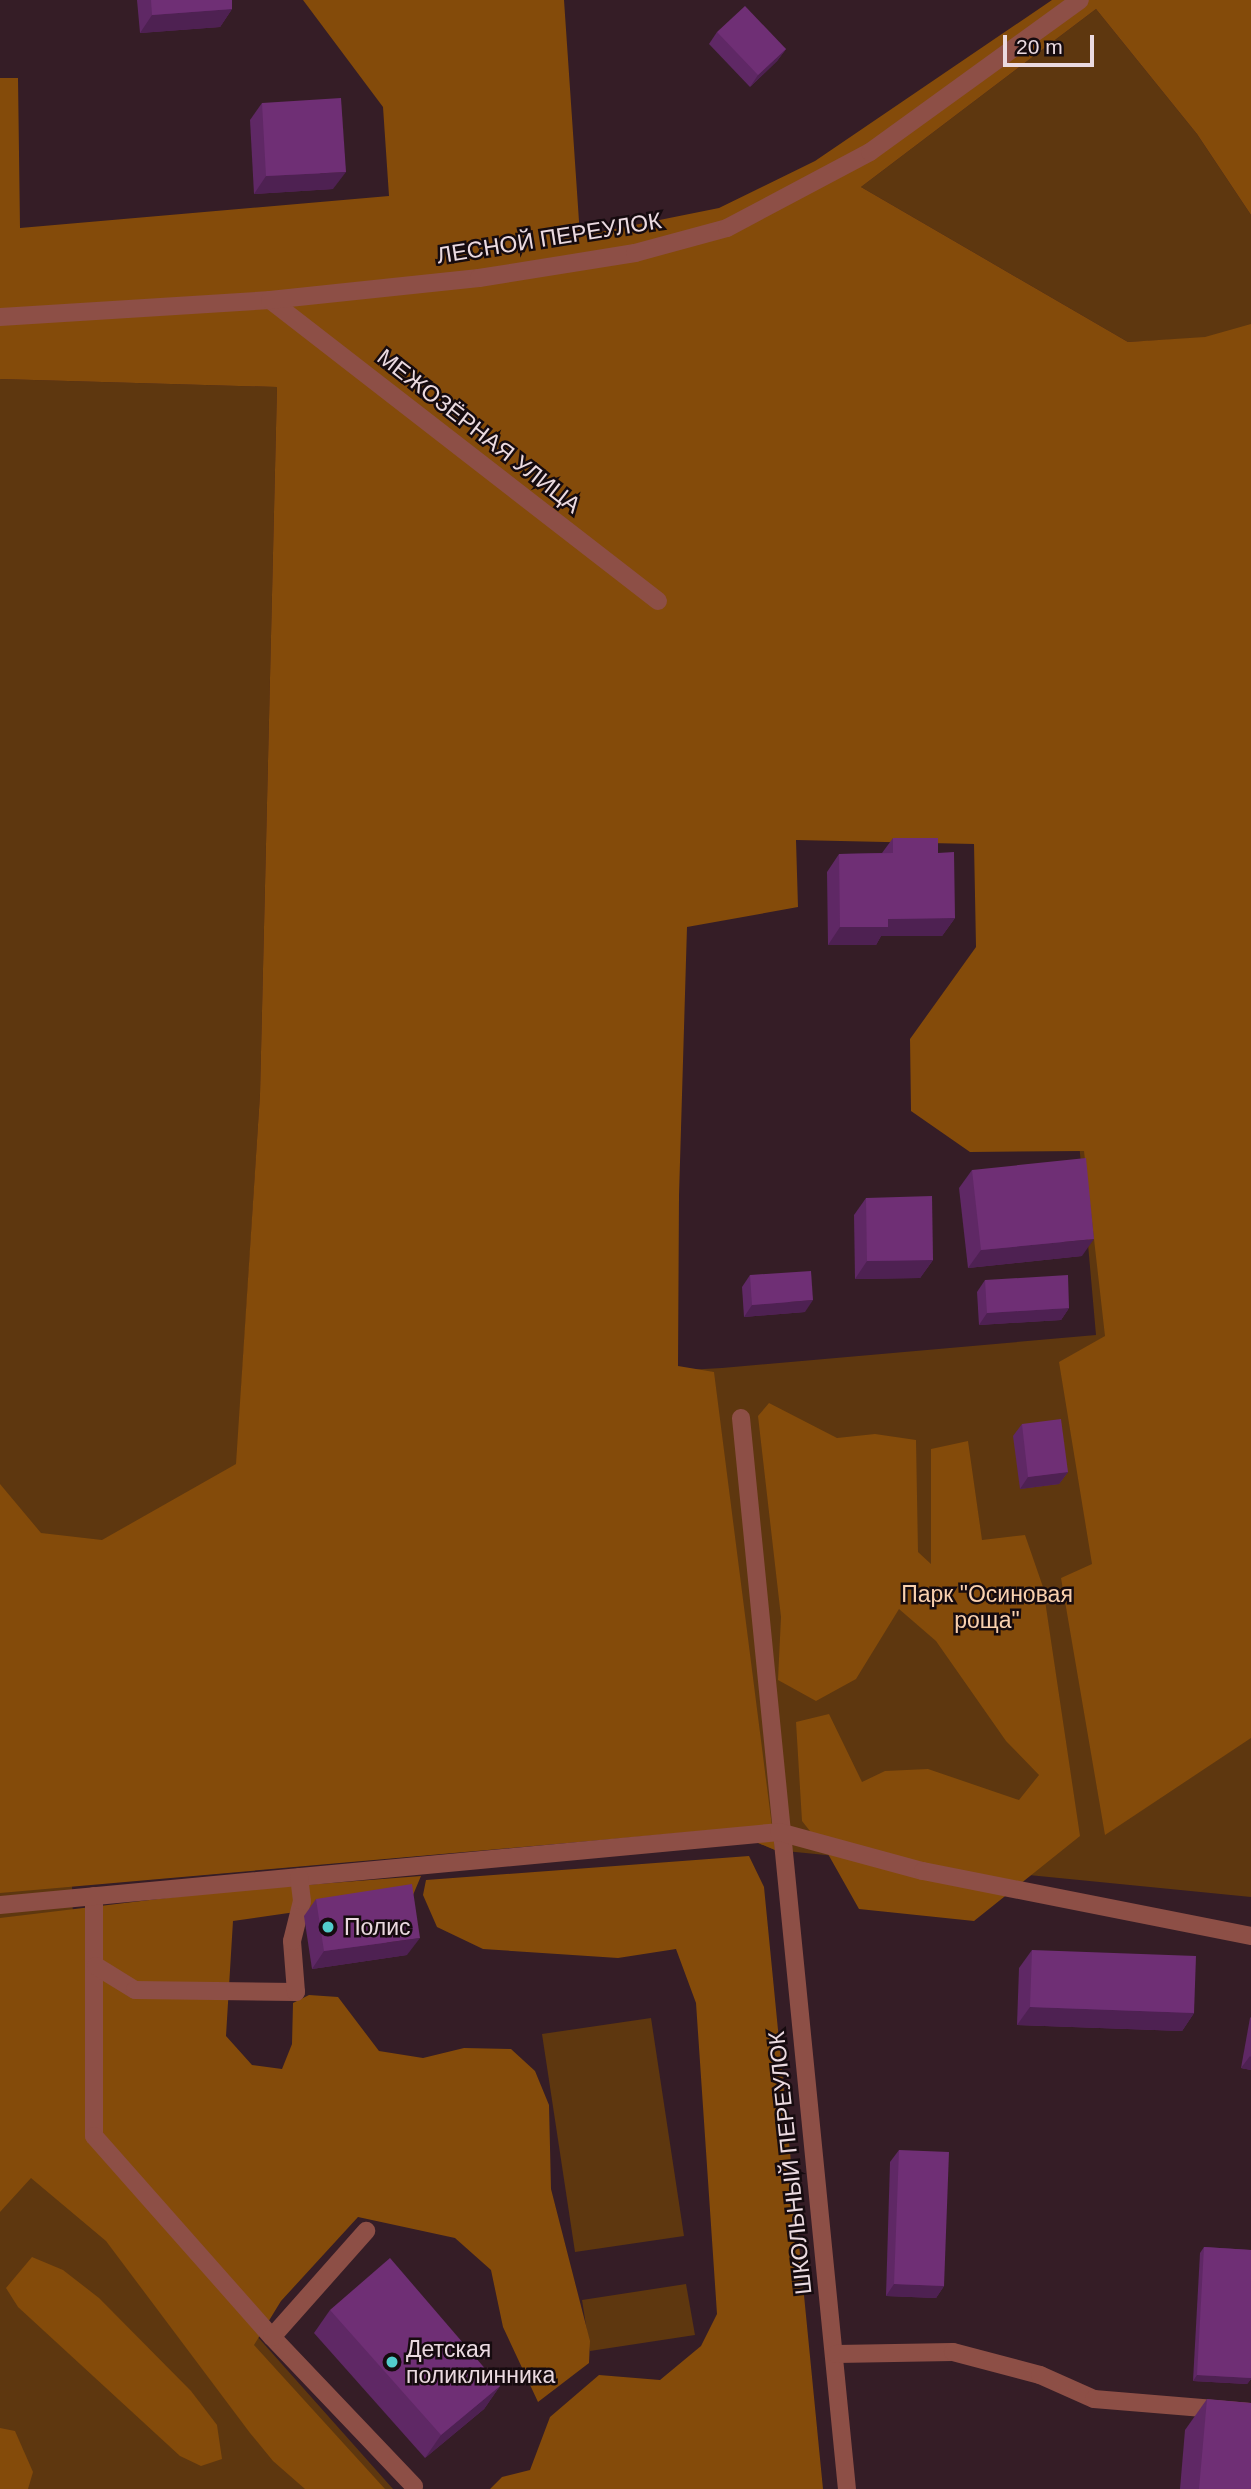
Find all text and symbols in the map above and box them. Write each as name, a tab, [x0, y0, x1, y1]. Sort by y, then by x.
scale bar	[1006, 21, 1097, 65]
text: 20 m	[1016, 35, 1063, 58]
street label: ЛЕСНОЙ ПЕРЕУЛОК	[435, 207, 663, 269]
street label: МЕЖОЗЁРНАЯ УЛИЦА	[372, 343, 586, 519]
park label: Парк "Осиновая роща"	[901, 1580, 1073, 1634]
place label: Полис	[344, 1913, 411, 1941]
marker: Полис	[318, 1917, 338, 1937]
street label: ШКОЛЬНЫЙ ПЕРЕУЛОК	[762, 2030, 818, 2296]
place label: Детская поликлинника	[406, 2335, 555, 2389]
marker: Детская поликлинника	[384, 2354, 400, 2370]

